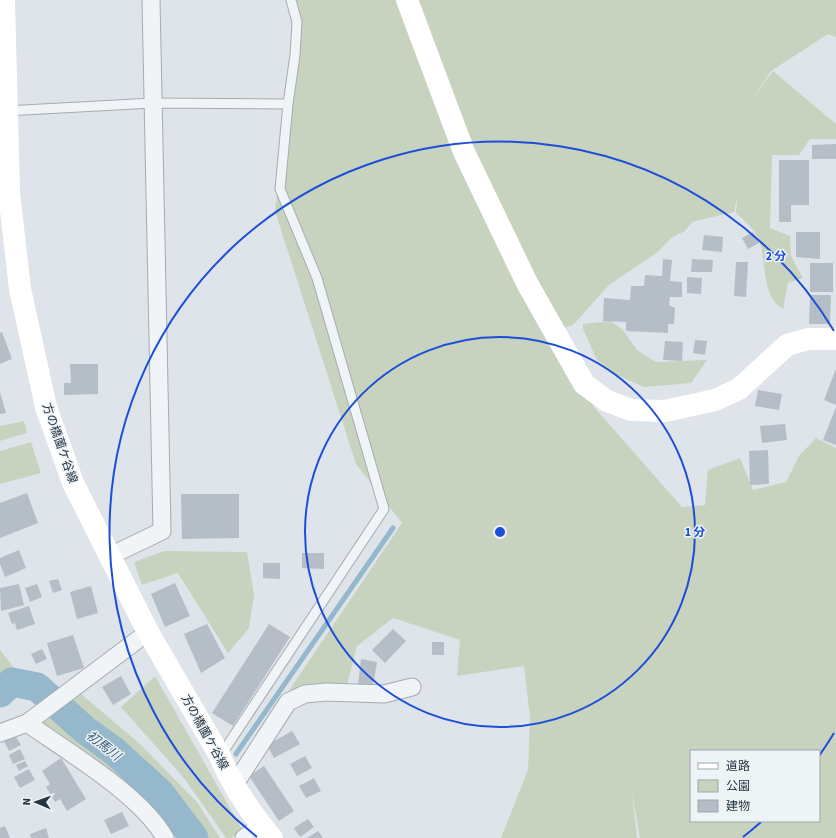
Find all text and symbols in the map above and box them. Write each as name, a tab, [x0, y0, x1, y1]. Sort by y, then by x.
text: 2 分	[766, 248, 786, 265]
street label: 方の橋薗ケ谷線	[38, 401, 81, 486]
text: 1 分	[685, 524, 705, 541]
centre of rings	[493, 525, 507, 539]
street label: 方の橋薗ケ谷線	[177, 691, 232, 773]
water label: 初馬川	[82, 727, 126, 766]
legend	[690, 750, 820, 822]
text: 道路	[726, 758, 750, 775]
text: 公園	[726, 778, 750, 795]
north arrow	[16, 782, 56, 822]
text: N	[19, 798, 34, 806]
text: 建物	[726, 798, 750, 815]

